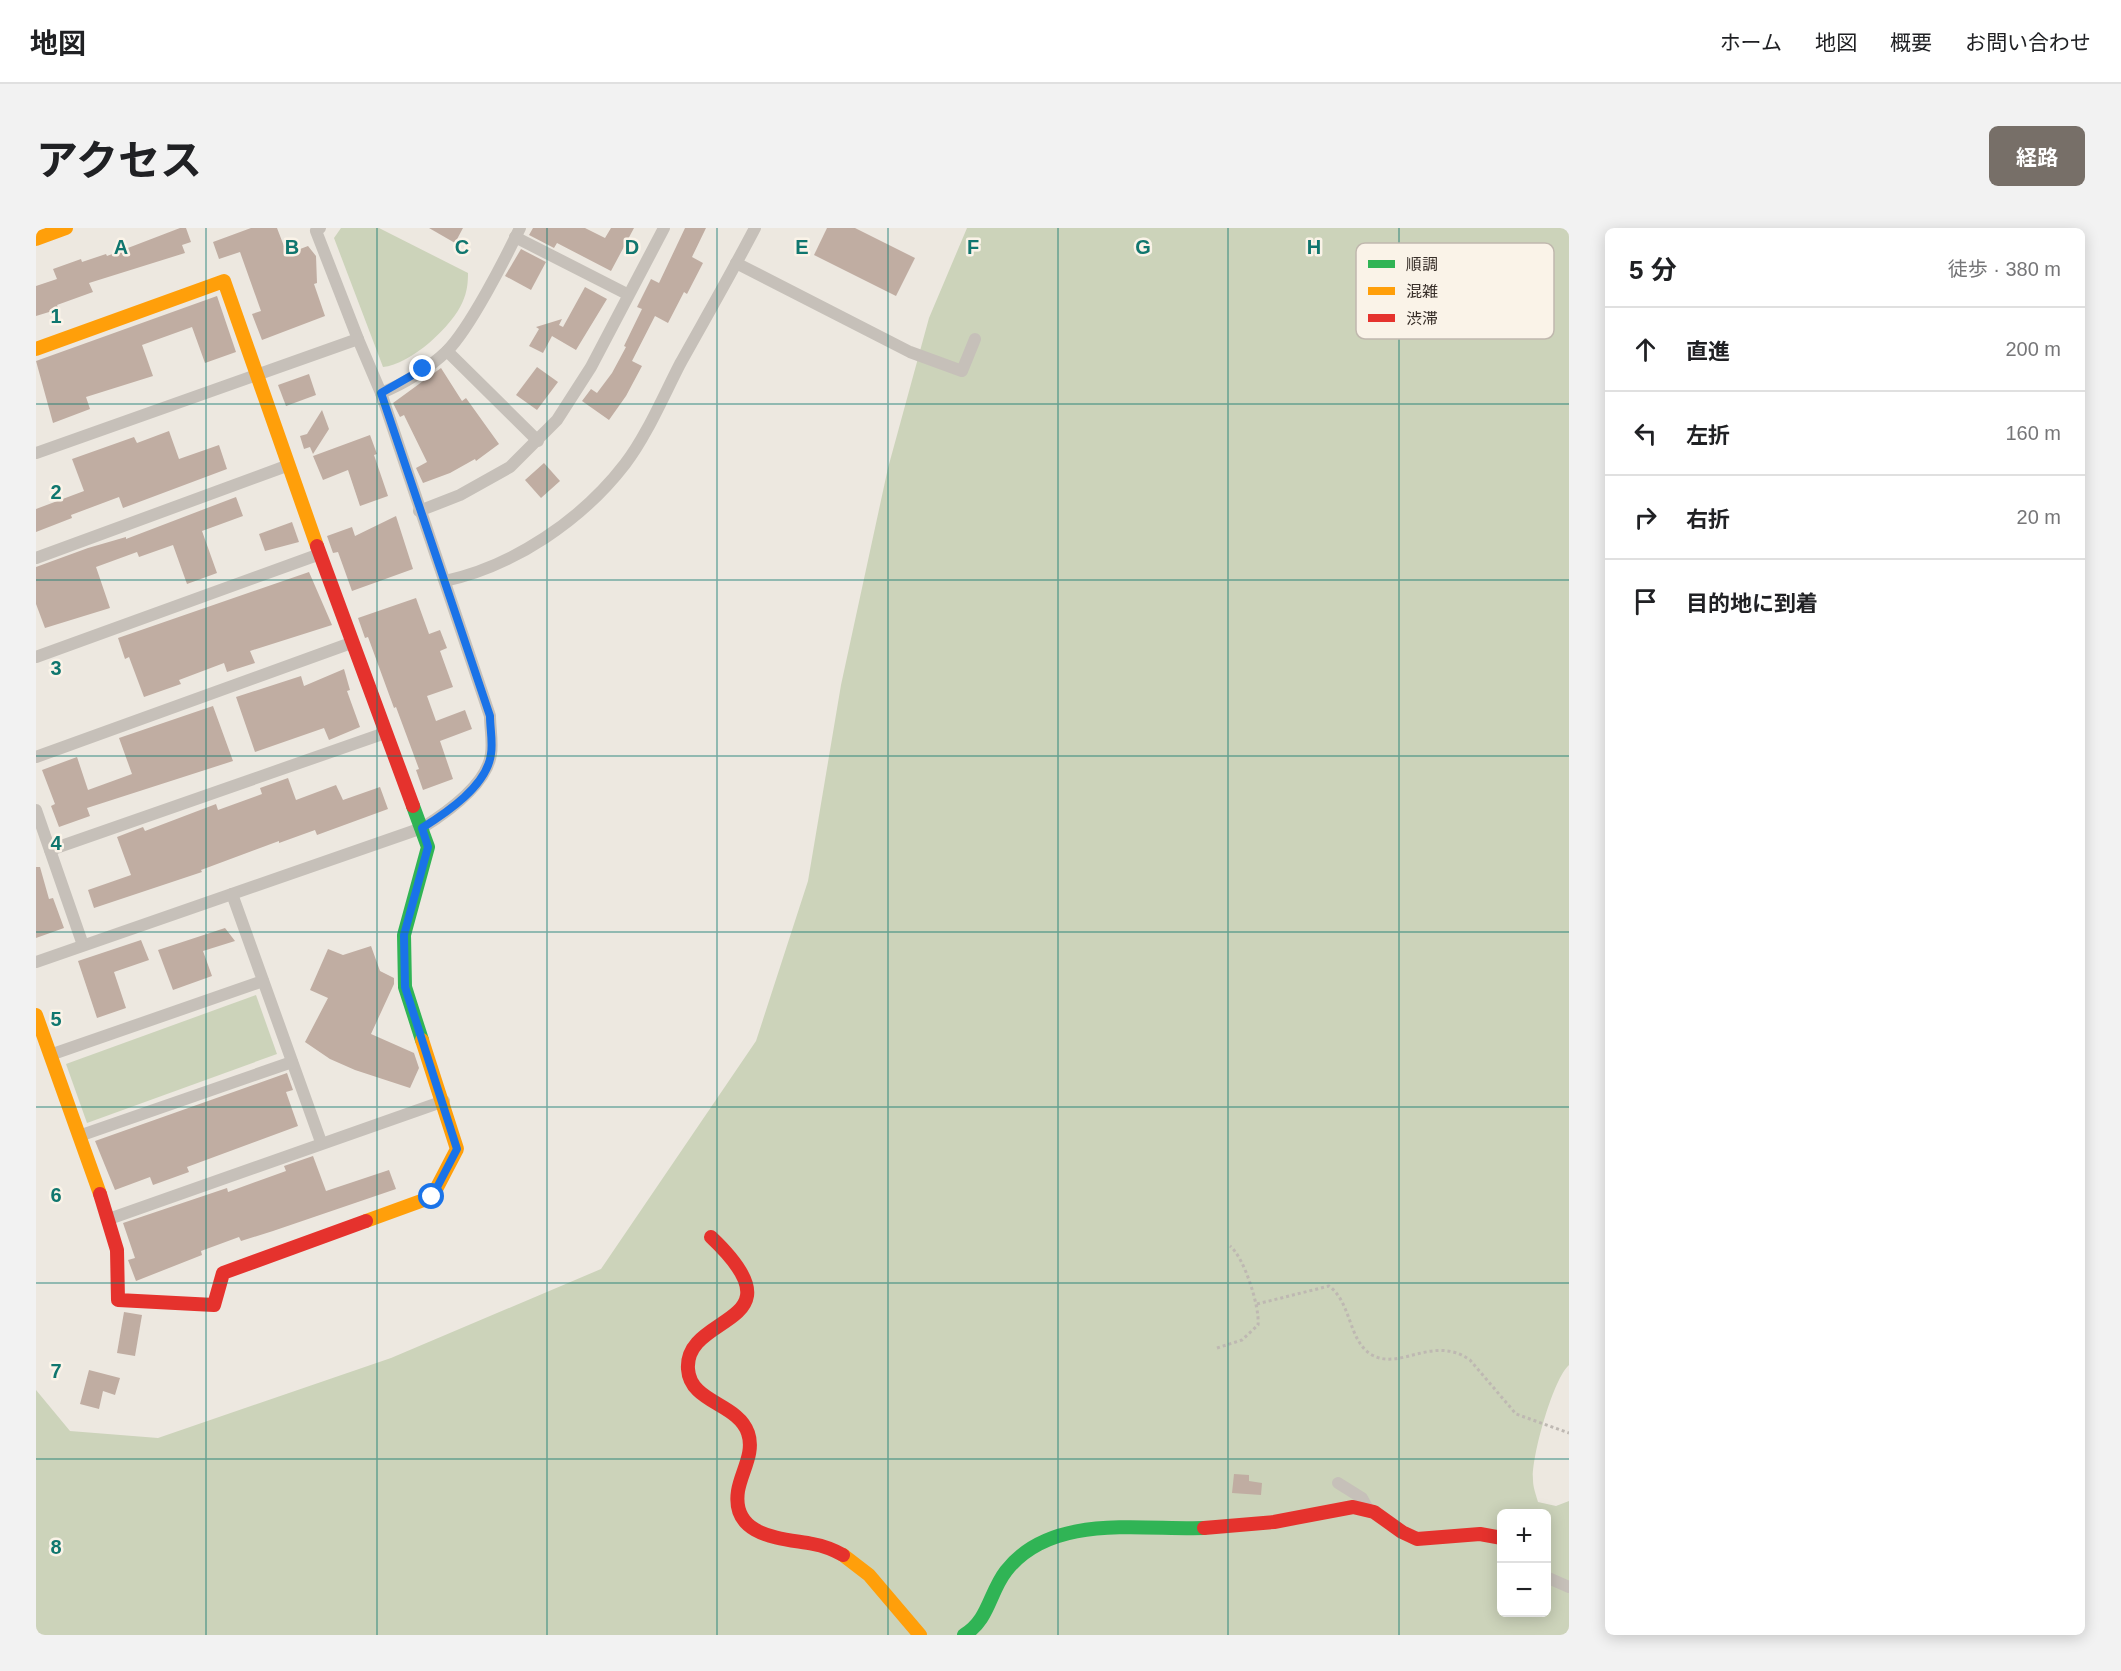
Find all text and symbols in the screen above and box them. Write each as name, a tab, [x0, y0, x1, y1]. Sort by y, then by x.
text: 地図	[30, 28, 86, 59]
text: ホーム	[1720, 31, 1782, 54]
text: 地図	[1815, 31, 1857, 54]
text: 概要	[1890, 31, 1932, 54]
text: お問い合わせ	[1965, 31, 2091, 54]
button: 経路	[1989, 126, 2085, 186]
text: アクセス	[36, 137, 202, 184]
text: A	[114, 236, 128, 258]
text: B	[285, 236, 299, 258]
text: C	[455, 236, 469, 258]
text: D	[625, 236, 639, 258]
text: E	[795, 236, 809, 258]
text: F	[967, 236, 979, 258]
text: G	[1135, 236, 1151, 258]
text: H	[1307, 236, 1321, 258]
legend	[1356, 243, 1554, 339]
text: 5 分	[1629, 255, 1677, 285]
text: 順調	[1406, 256, 1438, 273]
text: 徒歩 · 380 m	[1948, 258, 2061, 280]
text: 混雑	[1406, 283, 1438, 300]
text: 1	[50, 305, 62, 327]
text: 渋滞	[1406, 310, 1438, 327]
icon: ahead	[1629, 333, 1662, 366]
text: 200 m	[2005, 338, 2061, 360]
text: 直進	[1686, 339, 1730, 364]
route end	[409, 355, 435, 381]
icon: left	[1629, 417, 1662, 450]
text: 160 m	[2005, 422, 2061, 444]
text: 左折	[1686, 423, 1730, 448]
text: 2	[50, 481, 62, 503]
icon: right	[1629, 501, 1662, 534]
text: 20 m	[2017, 506, 2061, 528]
text: 右折	[1686, 507, 1730, 532]
icon: arrive	[1629, 585, 1662, 618]
text: 目的地に到着	[1686, 591, 1818, 616]
text: 3	[50, 657, 62, 679]
text: 4	[50, 832, 62, 854]
text: 5	[50, 1008, 62, 1030]
route start	[418, 1183, 444, 1209]
text: 6	[50, 1184, 62, 1206]
text: 7	[50, 1360, 62, 1382]
map controls	[1497, 1509, 1551, 1617]
button: +	[1497, 1509, 1551, 1563]
text: 8	[50, 1536, 62, 1558]
button: −	[1497, 1563, 1551, 1617]

